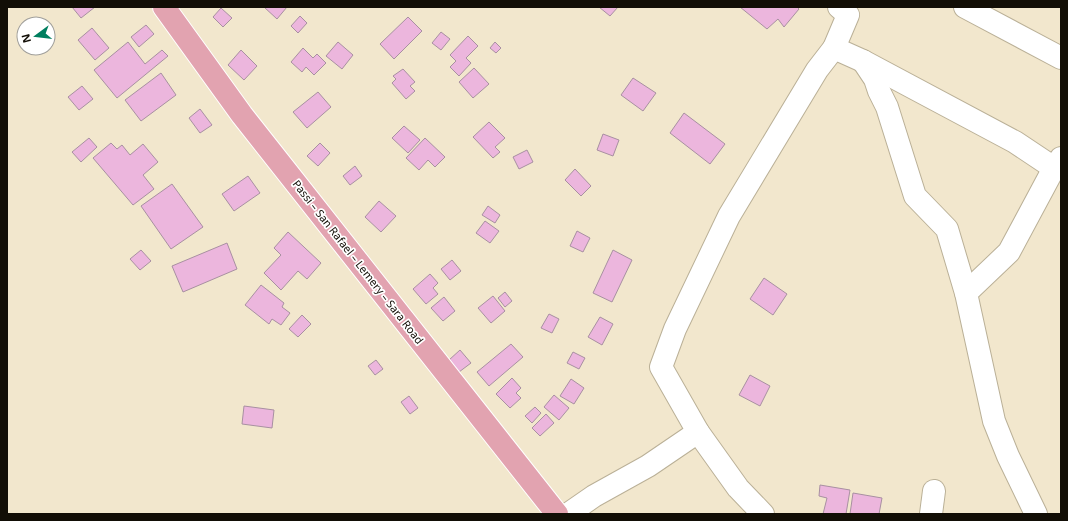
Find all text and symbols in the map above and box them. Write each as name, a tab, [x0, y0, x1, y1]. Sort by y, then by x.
north arrow	[16, 16, 56, 56]
text: N	[17, 32, 34, 45]
street label: Passi – San Rafael – Lemery – Sara Road	[290, 177, 427, 347]

